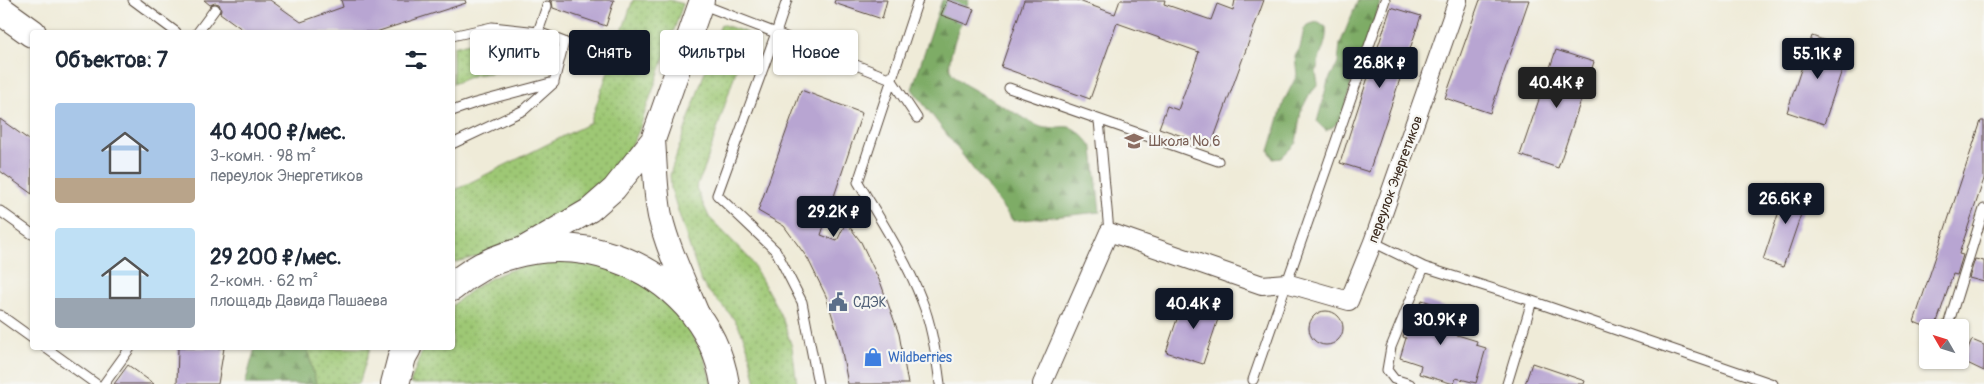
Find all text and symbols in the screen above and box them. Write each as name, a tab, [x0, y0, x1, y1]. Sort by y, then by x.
chip: Купить	[470, 30, 559, 75]
chip: Снять	[569, 30, 650, 75]
chip: Фильтры	[660, 30, 763, 75]
chip: Новое	[773, 30, 858, 75]
pin: 55.1K ₽	[1772, 38, 1864, 80]
text: 55.1K ₽	[1793, 44, 1843, 64]
icon: filters	[402, 46, 430, 74]
pin: 26.8K ₽	[1334, 46, 1426, 89]
text: Объектов: 7	[55, 47, 168, 74]
text: 26.8K ₽	[1354, 53, 1406, 73]
pin: 40.4K ₽	[1511, 66, 1603, 109]
text: 40.4K ₽	[1529, 73, 1585, 93]
street label: переулок Энергетиков	[1365, 113, 1426, 245]
text: 40 400 ₽/мес.	[210, 119, 346, 146]
icon: home	[95, 123, 155, 183]
school or university icon: Школа № 6	[1123, 130, 1145, 152]
place label: Школа № 6	[1149, 133, 1220, 150]
text: 3-комн. · 98 m²	[210, 146, 316, 166]
text: переулок Энергетиков	[210, 166, 363, 186]
pin: 26.6K ₽	[1740, 182, 1832, 225]
text: 26.6K ₽	[1759, 189, 1813, 209]
pin: 29.2K ₽	[788, 196, 880, 238]
text: 29.2K ₽	[808, 202, 860, 222]
text: 29 200 ₽/мес.	[210, 244, 342, 271]
icon: home	[95, 248, 155, 308]
text: 2-комн. · 62 m²	[210, 271, 318, 291]
pin: 40.4K ₽	[1148, 288, 1240, 330]
text: площадь Давида Пашаева	[210, 291, 388, 311]
public building icon: СДЭК	[827, 291, 849, 313]
place label: СДЭК	[853, 294, 887, 311]
text: 40.4K ₽	[1166, 294, 1222, 314]
pin: 30.9K ₽	[1395, 304, 1487, 346]
text: 30.9K ₽	[1414, 310, 1468, 330]
north arrow	[1919, 319, 1969, 369]
map controls	[1919, 319, 1969, 369]
shop icon: Wildberries	[862, 346, 884, 368]
place label: Wildberries	[888, 349, 953, 366]

